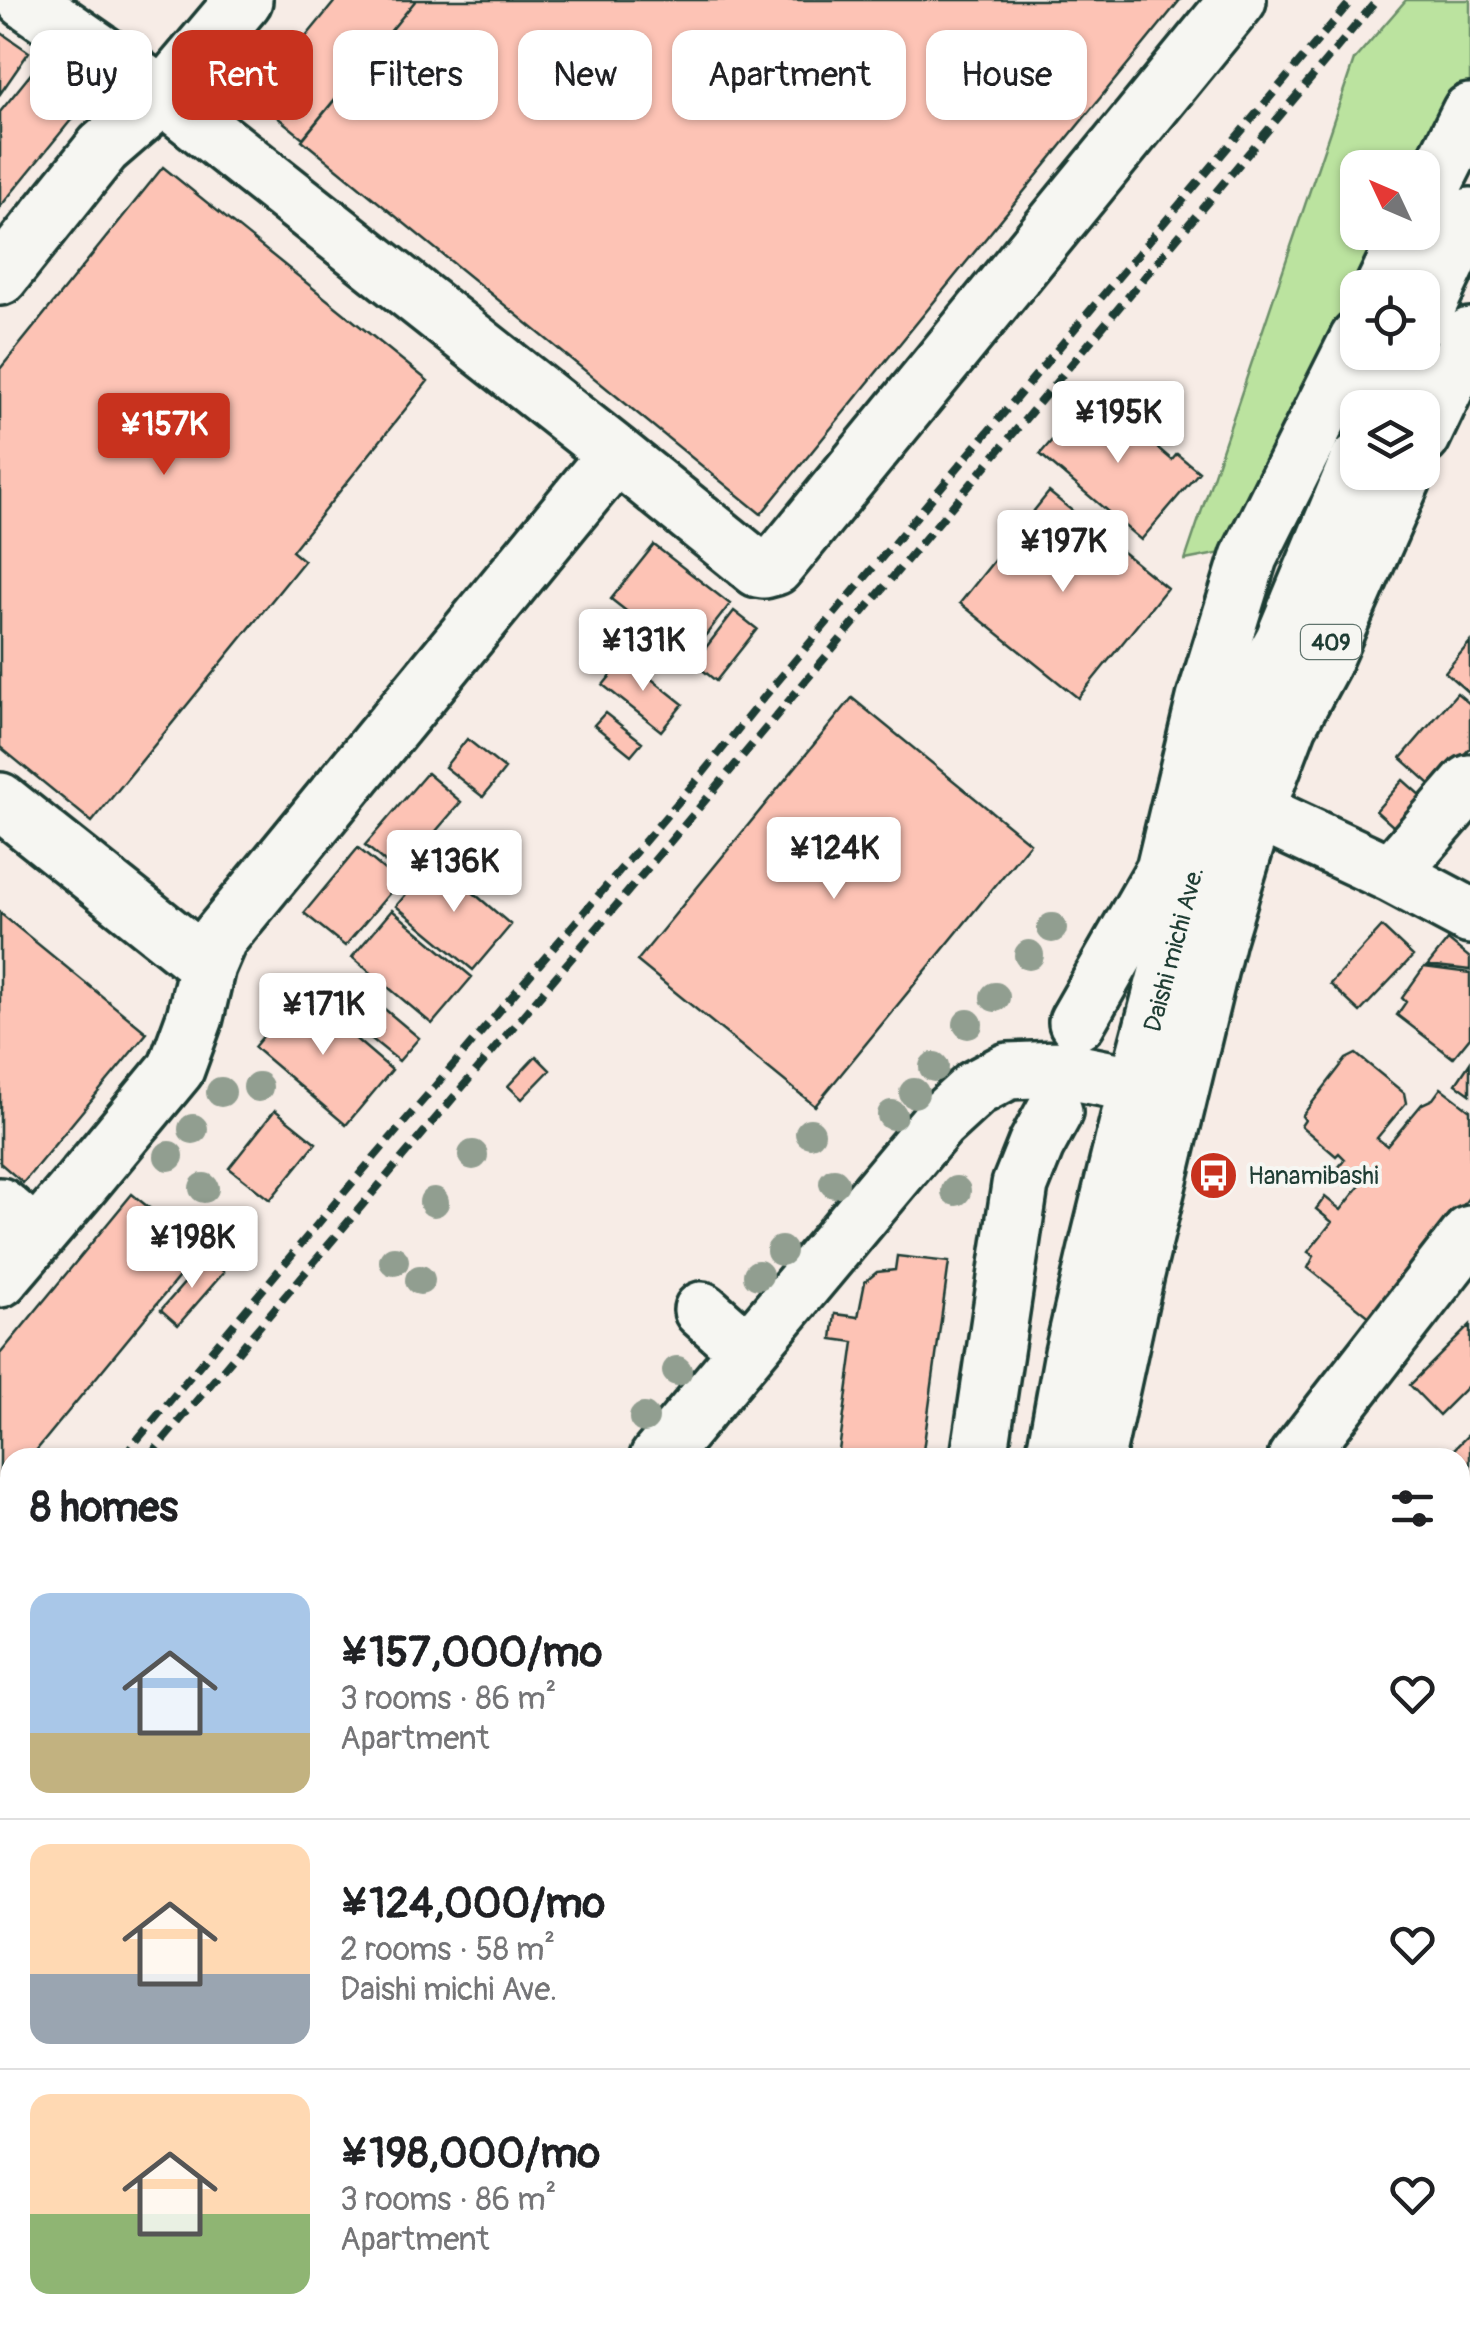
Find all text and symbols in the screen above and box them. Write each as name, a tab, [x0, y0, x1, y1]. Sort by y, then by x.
chip: Buy	[30, 30, 152, 120]
chip: Rent	[172, 30, 313, 120]
chip: Filters	[333, 30, 498, 120]
chip: New	[518, 30, 652, 120]
chip: Apartment	[672, 30, 906, 120]
chip: House	[926, 30, 1087, 120]
north arrow	[1340, 150, 1440, 250]
map controls	[1340, 150, 1440, 490]
button: locate	[1340, 270, 1440, 370]
pin: ¥195K	[1048, 381, 1188, 466]
button: layers	[1340, 390, 1440, 490]
pin: ¥157K	[94, 393, 234, 478]
text: ¥195K	[1074, 393, 1162, 433]
text: ¥157K	[120, 405, 208, 445]
pin: ¥197K	[993, 510, 1133, 595]
text: ¥197K	[1019, 522, 1107, 562]
pin: ¥131K	[573, 609, 713, 694]
text: ¥131K	[601, 621, 685, 661]
road number: 409	[1301, 625, 1361, 659]
pin: ¥124K	[764, 817, 904, 902]
text: ¥124K	[789, 829, 879, 869]
pin: ¥136K	[384, 830, 524, 915]
text: ¥136K	[409, 842, 499, 882]
street label: Daishi michi Ave.	[1138, 863, 1211, 1035]
pin: ¥171K	[253, 973, 393, 1058]
text: ¥171K	[281, 985, 365, 1025]
bus stop icon: Hanamibashi	[1187, 1149, 1239, 1201]
place label: Hanamibashi	[1248, 1161, 1379, 1192]
pin: ¥198K	[122, 1206, 262, 1291]
text: ¥198K	[149, 1218, 235, 1258]
icon: filters	[1385, 1481, 1440, 1536]
text: 8 homes	[30, 1482, 178, 1534]
text: ¥157,000/mo	[340, 1627, 602, 1679]
icon: home	[110, 1633, 230, 1753]
icon: heart	[1385, 1666, 1440, 1721]
text: 3 rooms · 86 m²	[340, 1679, 557, 1719]
text: Apartment	[340, 1719, 489, 1759]
text: ¥124,000/mo	[340, 1878, 605, 1930]
icon: home	[110, 1884, 230, 2004]
icon: heart	[1385, 1917, 1440, 1972]
text: 2 rooms · 58 m²	[340, 1930, 555, 1970]
text: Daishi michi Ave.	[340, 1970, 557, 2010]
text: ¥198,000/mo	[340, 2128, 600, 2180]
icon: home	[110, 2134, 230, 2254]
icon: heart	[1385, 2167, 1440, 2222]
text: 3 rooms · 86 m²	[340, 2180, 557, 2220]
text: Apartment	[340, 2220, 489, 2260]

